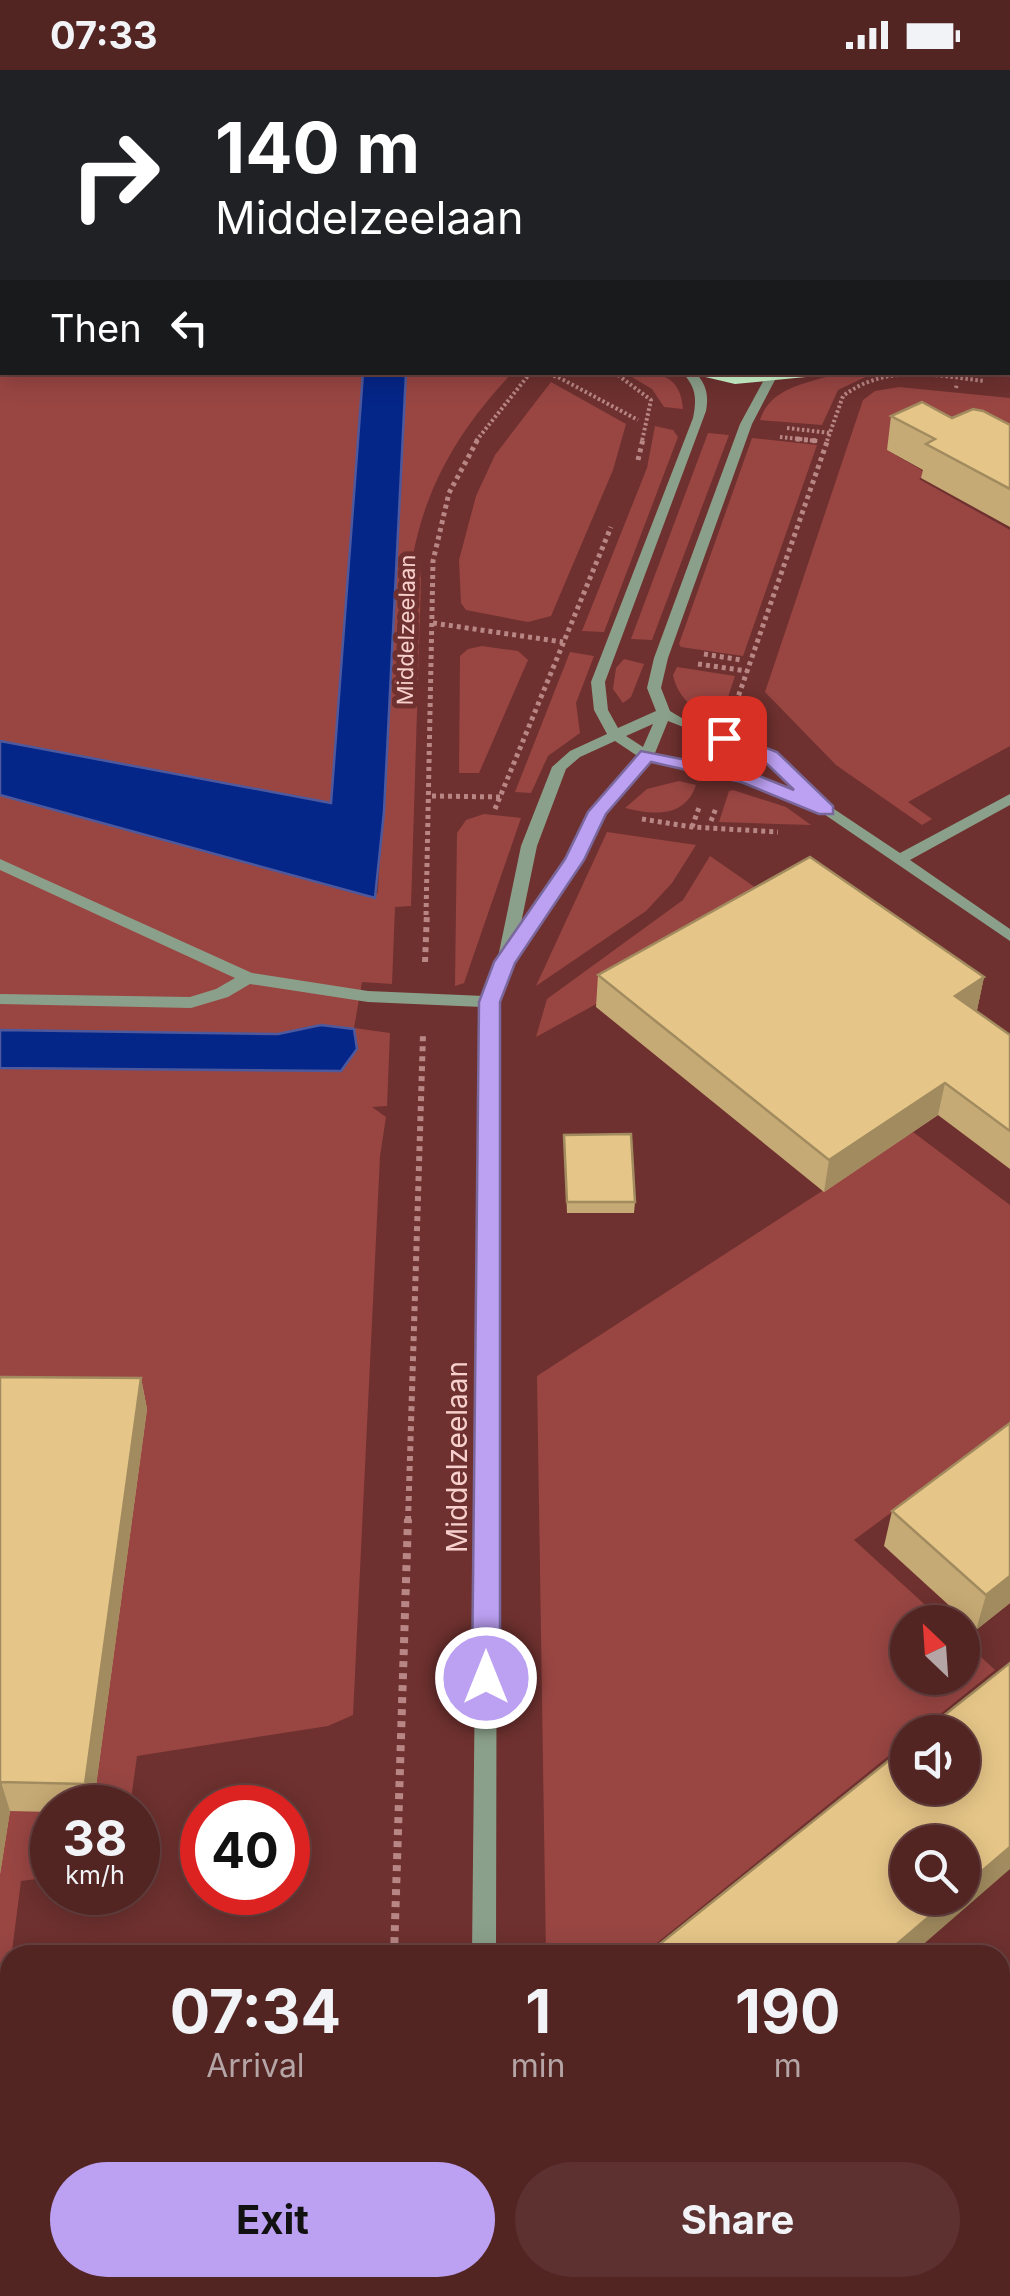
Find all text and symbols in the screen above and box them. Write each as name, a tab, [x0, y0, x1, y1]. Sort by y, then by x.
text: 07:33	[50, 12, 157, 58]
text: 140 m	[215, 105, 420, 190]
icon: right	[50, 110, 180, 240]
text: Middelzeelaan	[215, 190, 523, 245]
icon: left	[162, 300, 217, 355]
text: Then	[50, 305, 142, 351]
street label: Middelzeelaan	[392, 554, 420, 706]
pin	[682, 696, 767, 781]
icon: arrive	[697, 711, 752, 766]
street label: Middelzeelaan	[440, 1361, 474, 1553]
north arrow	[890, 1605, 980, 1695]
map controls	[890, 1605, 980, 1915]
position arrow	[434, 1626, 538, 1730]
button: sound	[890, 1715, 980, 1805]
speed limit sign: 40	[180, 1785, 310, 1915]
text: 38	[63, 1808, 127, 1868]
button: search	[890, 1825, 980, 1915]
text: km/h	[65, 1860, 125, 1890]
text: 07:34	[170, 1975, 341, 2047]
text: 1	[525, 1975, 551, 2047]
text: 190	[735, 1975, 840, 2047]
text: Arrival	[206, 2046, 305, 2085]
text: min	[511, 2046, 565, 2085]
text: m	[774, 2046, 802, 2085]
button: Exit	[50, 2162, 495, 2277]
button: Share	[515, 2162, 960, 2277]

